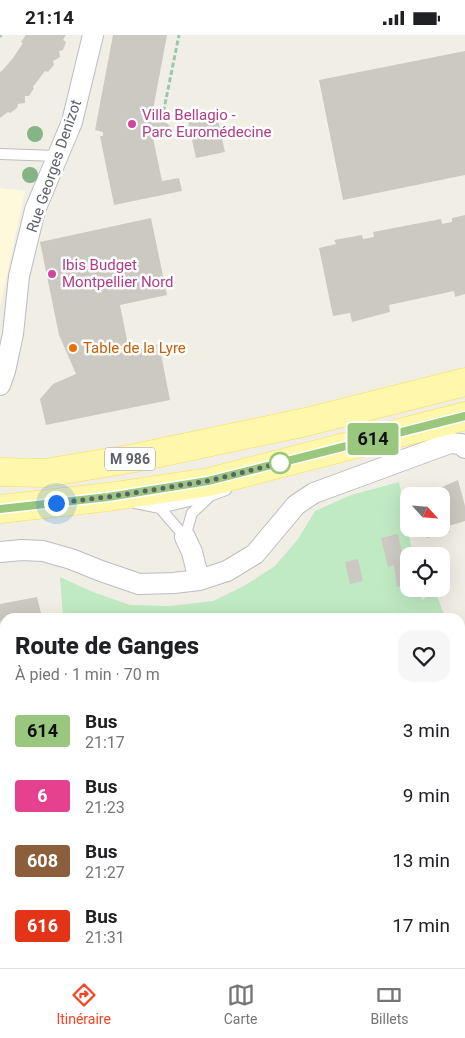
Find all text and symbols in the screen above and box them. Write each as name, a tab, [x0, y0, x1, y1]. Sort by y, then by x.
text: 21:14	[25, 6, 74, 29]
street label: Rue Georges Denizot	[23, 97, 85, 235]
place label: Villa Bellagio - Parc Euromédecine	[142, 106, 272, 141]
marker: Villa Bellagio - Parc Euromédecine	[126, 118, 138, 130]
place label: Ibis Budget Montpellier Nord	[62, 256, 174, 291]
marker: Ibis Budget Montpellier Nord	[46, 268, 58, 280]
place label: Table de la Lyre	[83, 339, 186, 357]
marker: Table de la Lyre	[67, 342, 79, 354]
line badge: 614	[344, 423, 402, 455]
text: 614	[358, 428, 388, 449]
road number: M 986	[105, 447, 155, 471]
unlabelled marker	[269, 452, 291, 474]
north arrow	[400, 487, 450, 537]
map controls	[400, 487, 450, 597]
your location	[44, 491, 69, 516]
button: locate	[400, 547, 450, 597]
button: heart	[398, 630, 450, 682]
text: Route de Ganges	[15, 632, 199, 660]
text: À pied · 1 min · 70 m	[15, 665, 160, 684]
text: Bus	[85, 710, 118, 733]
text: 3 min	[403, 719, 450, 742]
text: 614	[27, 720, 58, 741]
text: 21:17	[85, 733, 125, 752]
text: Bus	[85, 775, 118, 798]
text: 9 min	[403, 784, 450, 807]
text: 6	[37, 785, 48, 806]
text: 21:23	[85, 798, 125, 817]
text: Bus	[85, 840, 118, 863]
text: 13 min	[392, 849, 450, 872]
text: 608	[27, 850, 58, 871]
text: 21:27	[85, 863, 125, 882]
text: Bus	[85, 905, 118, 928]
text: 17 min	[392, 914, 450, 937]
text: 616	[27, 915, 58, 936]
text: 21:31	[85, 928, 125, 947]
tab: Itinéraire	[56, 981, 111, 1027]
tab: Carte	[224, 981, 258, 1027]
tab: Billets	[370, 981, 409, 1027]

